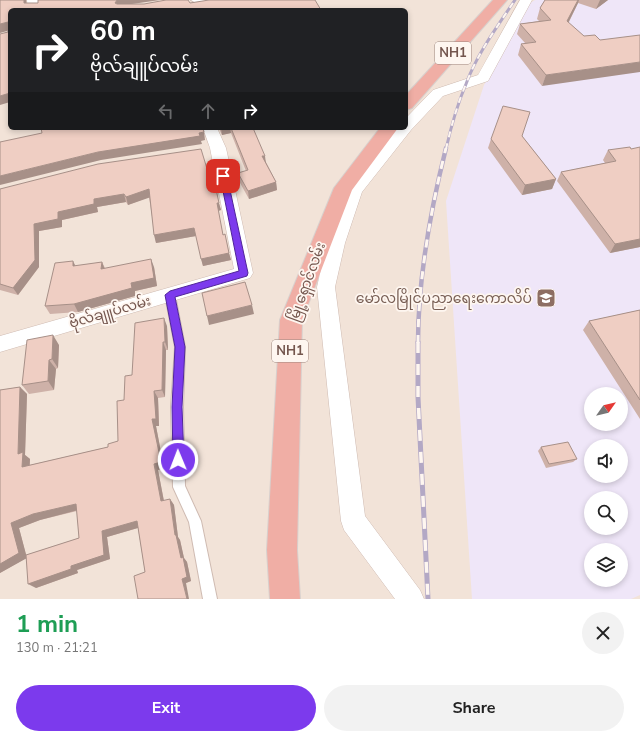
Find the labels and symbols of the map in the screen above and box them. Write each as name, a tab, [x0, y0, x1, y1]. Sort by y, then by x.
road number: NH1	[435, 42, 471, 64]
pin	[206, 159, 240, 193]
street label: မြို့ရှောင်လမ်း	[283, 239, 332, 325]
school or university icon: မော်လမြိုင်ပညာရေးကောလိပ်	[535, 287, 557, 309]
place label: မော်လမြိုင်ပညာရေးကောလိပ်	[356, 288, 532, 310]
street label: ဗိုလ်ချူပ်လမ်း	[67, 290, 154, 335]
road number: NH1	[272, 340, 308, 362]
north arrow	[584, 387, 628, 431]
position arrow	[157, 439, 199, 481]

